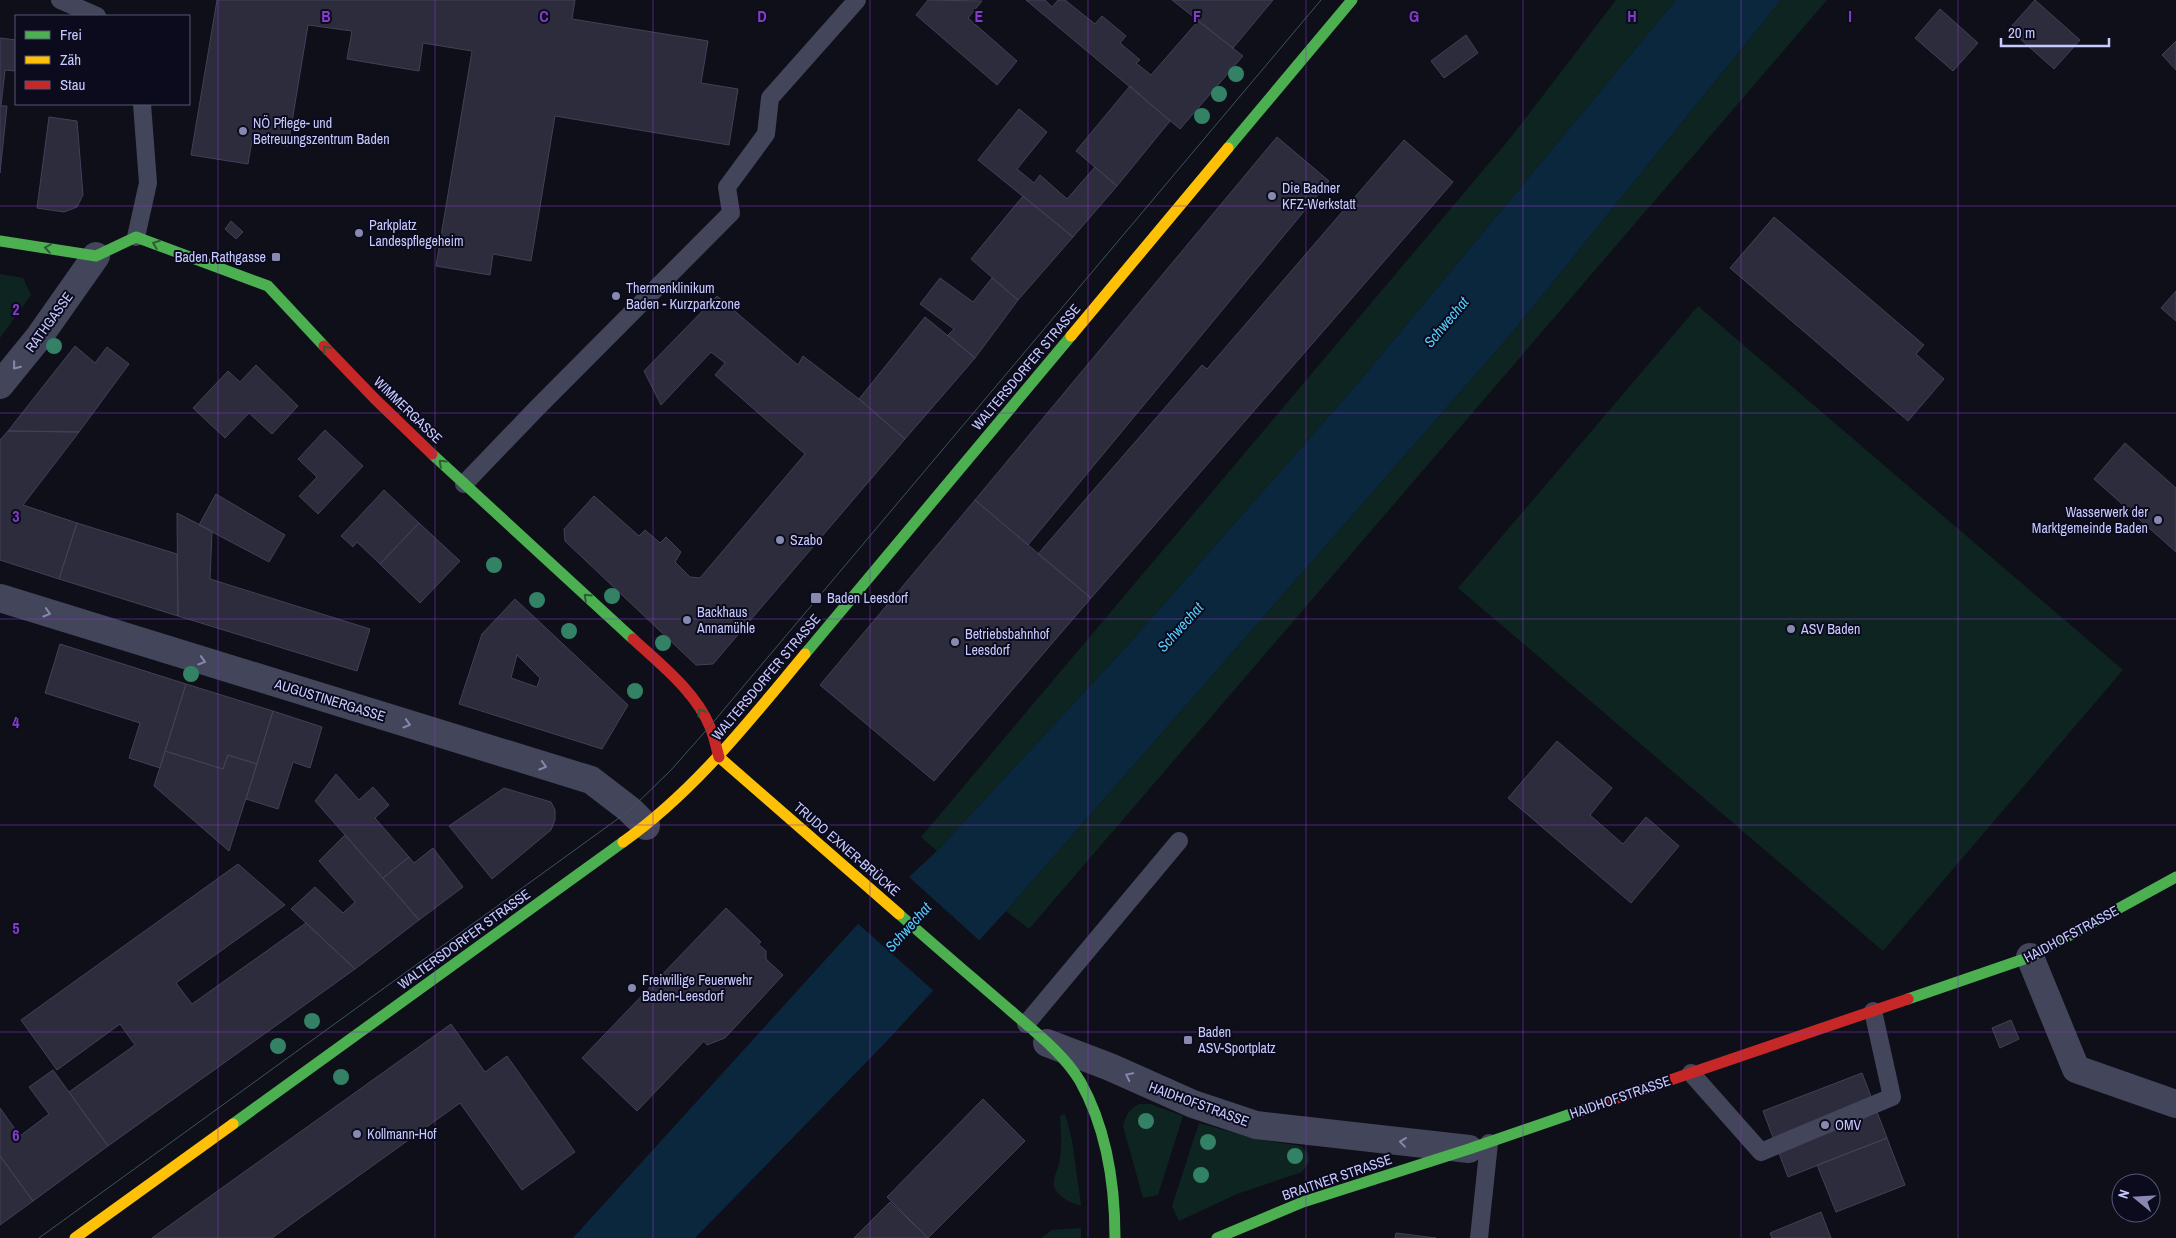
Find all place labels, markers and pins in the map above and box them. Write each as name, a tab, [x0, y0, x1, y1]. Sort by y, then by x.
place label: NÖ Pflege- und Betreuungszentrum Baden	[253, 114, 390, 148]
marker: NÖ Pflege- und Betreuungszentrum Baden	[237, 125, 249, 137]
place label: Die Badner KFZ-Werkstatt	[1282, 179, 1356, 213]
marker: Die Badner KFZ-Werkstatt	[1266, 190, 1278, 202]
place label: Parkplatz Landespflegeheim	[369, 216, 463, 250]
marker: Parkplatz Landespflegeheim	[353, 227, 365, 239]
place label: Baden Rathgasse	[175, 248, 266, 266]
marker: Baden Rathgasse	[270, 251, 282, 263]
place label: Thermenklinikum Baden - Kurzparkzone	[626, 279, 740, 313]
marker: Thermenklinikum Baden - Kurzparkzone	[610, 290, 622, 302]
place label: Wasserwerk der Marktgemeinde Baden	[2032, 503, 2148, 537]
marker: Wasserwerk der Marktgemeinde Baden	[2152, 514, 2164, 526]
place label: Szabo	[790, 531, 823, 549]
marker: Szabo	[774, 534, 786, 546]
place label: Baden Leesdorf	[827, 589, 909, 607]
marker: Baden Leesdorf	[809, 591, 823, 605]
place label: Backhaus Annamühle	[696, 603, 755, 637]
marker: Backhaus Annamühle	[681, 614, 693, 626]
place label: ASV Baden	[1800, 620, 1860, 638]
marker: ASV Baden	[1785, 623, 1797, 635]
place label: Betriebsbahnhof Leesdorf	[965, 625, 1050, 659]
marker: Betriebsbahnhof Leesdorf	[949, 636, 961, 648]
place label: Freiwillige Feuerwehr Baden-Leesdorf	[642, 971, 753, 1005]
marker: Freiwillige Feuerwehr Baden-Leesdorf	[626, 982, 638, 994]
place label: Baden ASV-Sportplatz	[1197, 1023, 1276, 1057]
marker: Baden ASV-Sportplatz	[1182, 1034, 1194, 1046]
place label: OMV	[1835, 1116, 1861, 1134]
marker: OMV	[1819, 1119, 1831, 1131]
place label: Kollmann-Hof	[367, 1125, 437, 1143]
marker: Kollmann-Hof	[351, 1128, 363, 1140]

